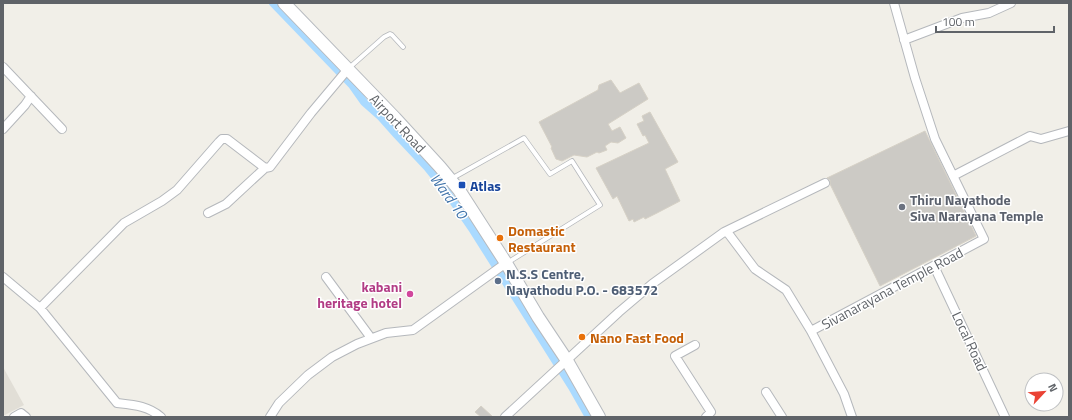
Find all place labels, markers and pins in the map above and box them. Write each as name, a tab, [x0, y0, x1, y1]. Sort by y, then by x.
place label: Atlas	[470, 175, 501, 196]
marker: Atlas	[457, 180, 467, 190]
place label: Thiru Nayathode Siva Narayana Temple	[910, 189, 1043, 226]
marker: Thiru Nayathode Siva Narayana Temple	[897, 202, 907, 212]
place label: Domastic Restaurant	[508, 220, 576, 257]
marker: Domastic Restaurant	[495, 233, 505, 243]
place label: N.S.S Centre, Nayathodu P.O. - 683572	[506, 263, 658, 300]
place label: kabani heritage hotel	[317, 276, 402, 313]
marker: N.S.S Centre, Nayathodu P.O. - 683572	[493, 276, 503, 286]
marker: kabani heritage hotel	[405, 289, 415, 299]
place label: Nano Fast Food	[590, 327, 684, 348]
marker: Nano Fast Food	[577, 332, 587, 342]

